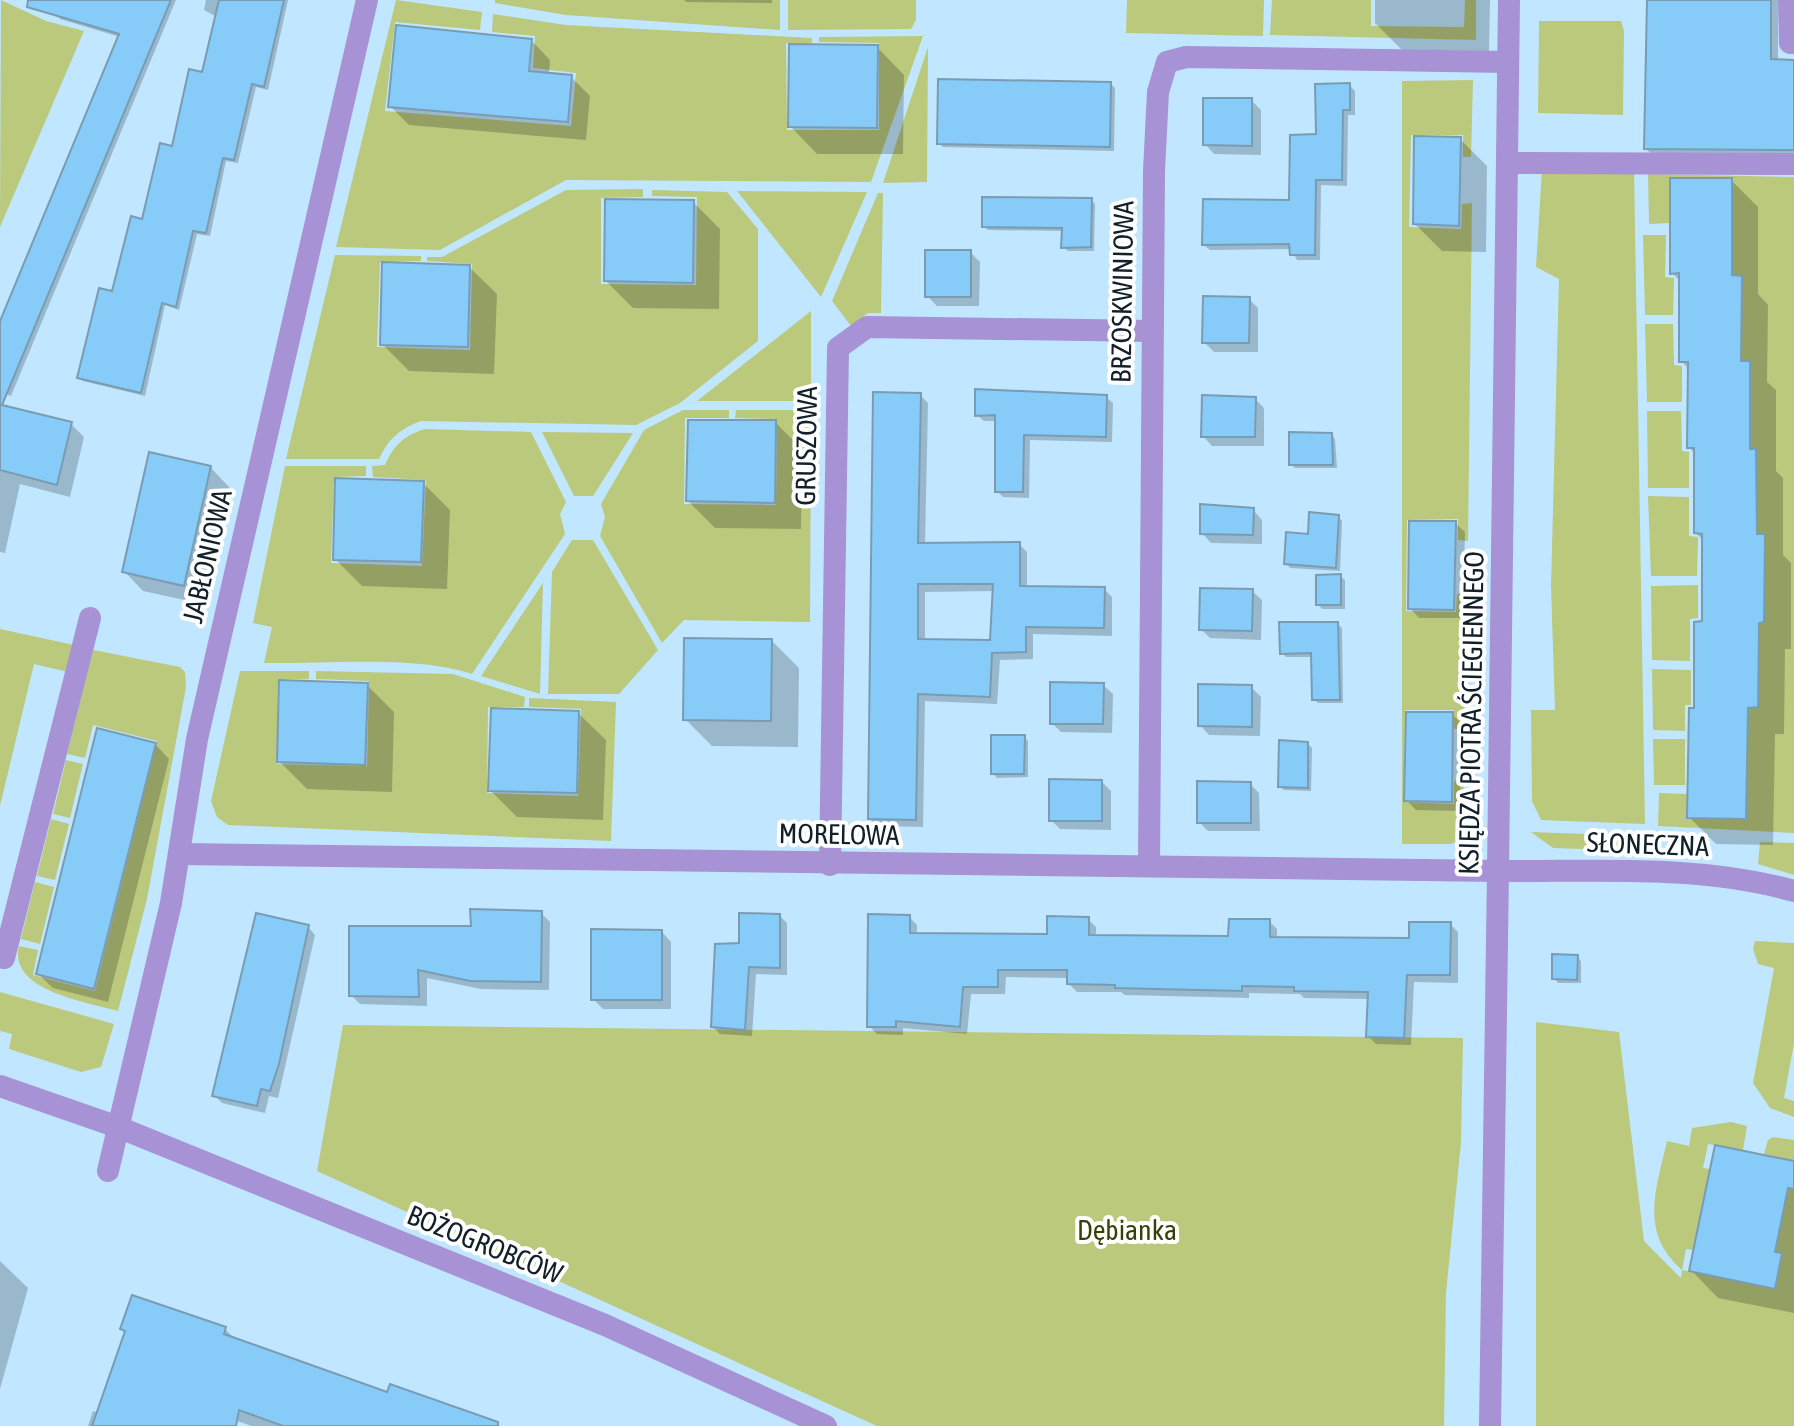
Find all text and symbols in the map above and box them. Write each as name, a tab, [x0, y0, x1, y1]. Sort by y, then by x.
street label: BRZOSKWINIOWA	[1104, 200, 1140, 383]
street label: GRUSZOWA	[789, 386, 823, 506]
street label: JABŁONIOWA	[176, 486, 238, 626]
street label: KSIĘDZA PIOTRA ŚCIEGIENNEGO	[1452, 551, 1490, 875]
street label: MORELOWA	[778, 817, 900, 851]
street label: SŁONECZNA	[1586, 826, 1710, 862]
street label: BOŻOGROBCÓW	[403, 1198, 568, 1290]
park label: Dębianka	[1077, 1214, 1177, 1246]

